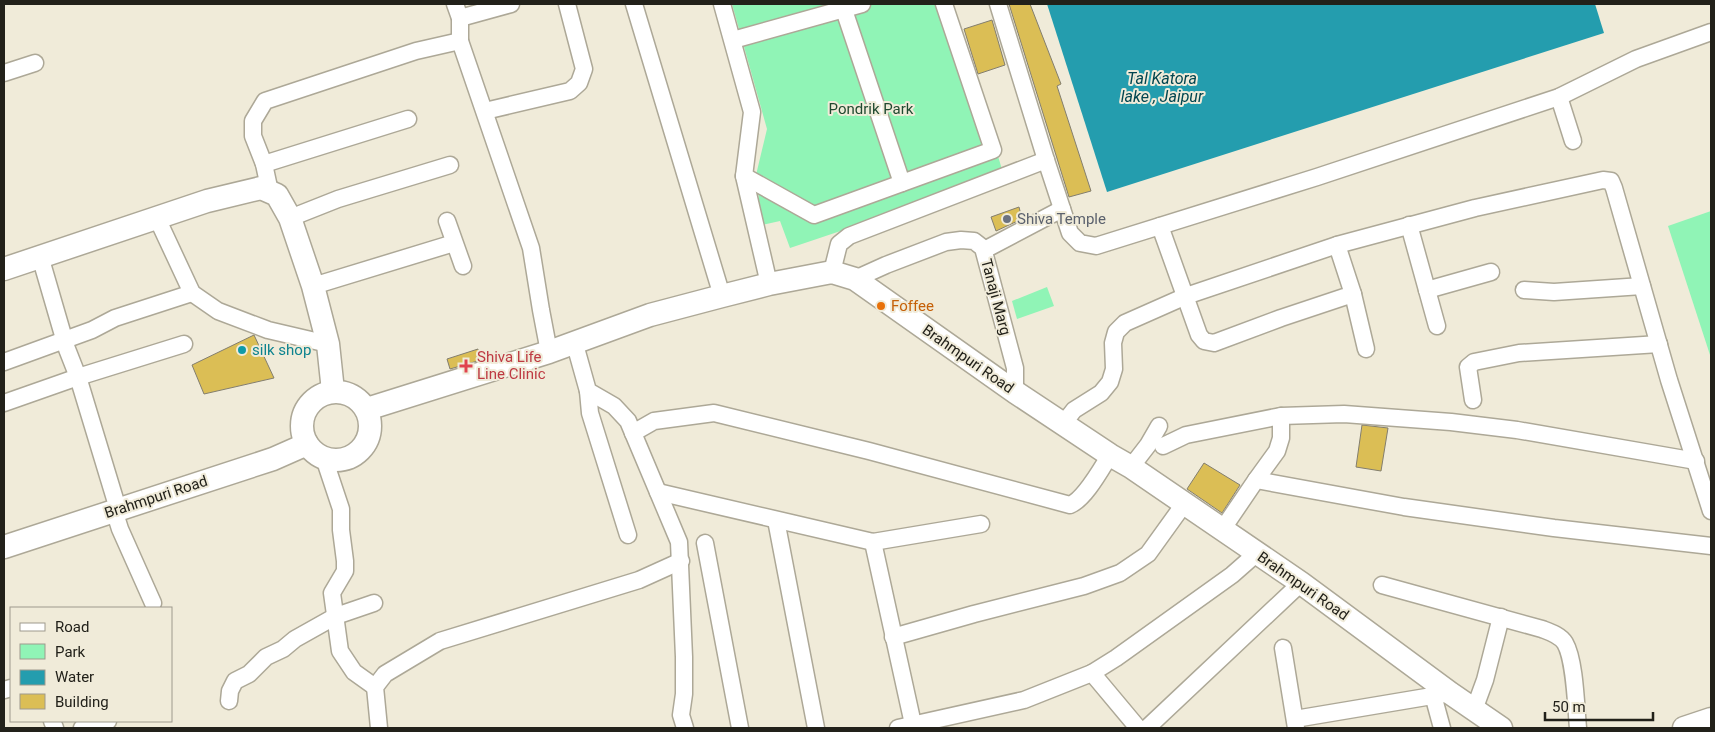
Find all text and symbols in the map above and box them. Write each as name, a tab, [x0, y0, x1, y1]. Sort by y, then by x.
water label: Tal Katora lake , Jaipur	[1121, 69, 1204, 106]
park label: Pondrik Park	[829, 100, 914, 118]
place label: Shiva Temple	[1017, 210, 1106, 228]
marker: Shiva Temple	[1001, 213, 1013, 225]
street label: Tanaji Marg	[977, 257, 1015, 337]
place label: Foffee	[891, 297, 934, 315]
marker: Foffee	[875, 300, 887, 312]
street label: Brahmpuri Road	[919, 321, 1017, 397]
place label: silk shop	[252, 341, 311, 359]
marker: silk shop	[236, 344, 248, 356]
place label: Shiva Life Line Clinic	[477, 348, 546, 383]
marker: Shiva Life Line Clinic	[459, 359, 473, 373]
street label: Brahmpuri Road	[102, 472, 210, 522]
street label: Brahmpuri Road	[1254, 548, 1352, 624]
legend	[10, 607, 172, 722]
text: Road	[55, 618, 89, 636]
text: Park	[55, 643, 86, 661]
text: Water	[55, 668, 94, 686]
scale bar	[1545, 690, 1652, 722]
text: Building	[55, 693, 109, 711]
text: 50 m	[1552, 698, 1586, 716]

